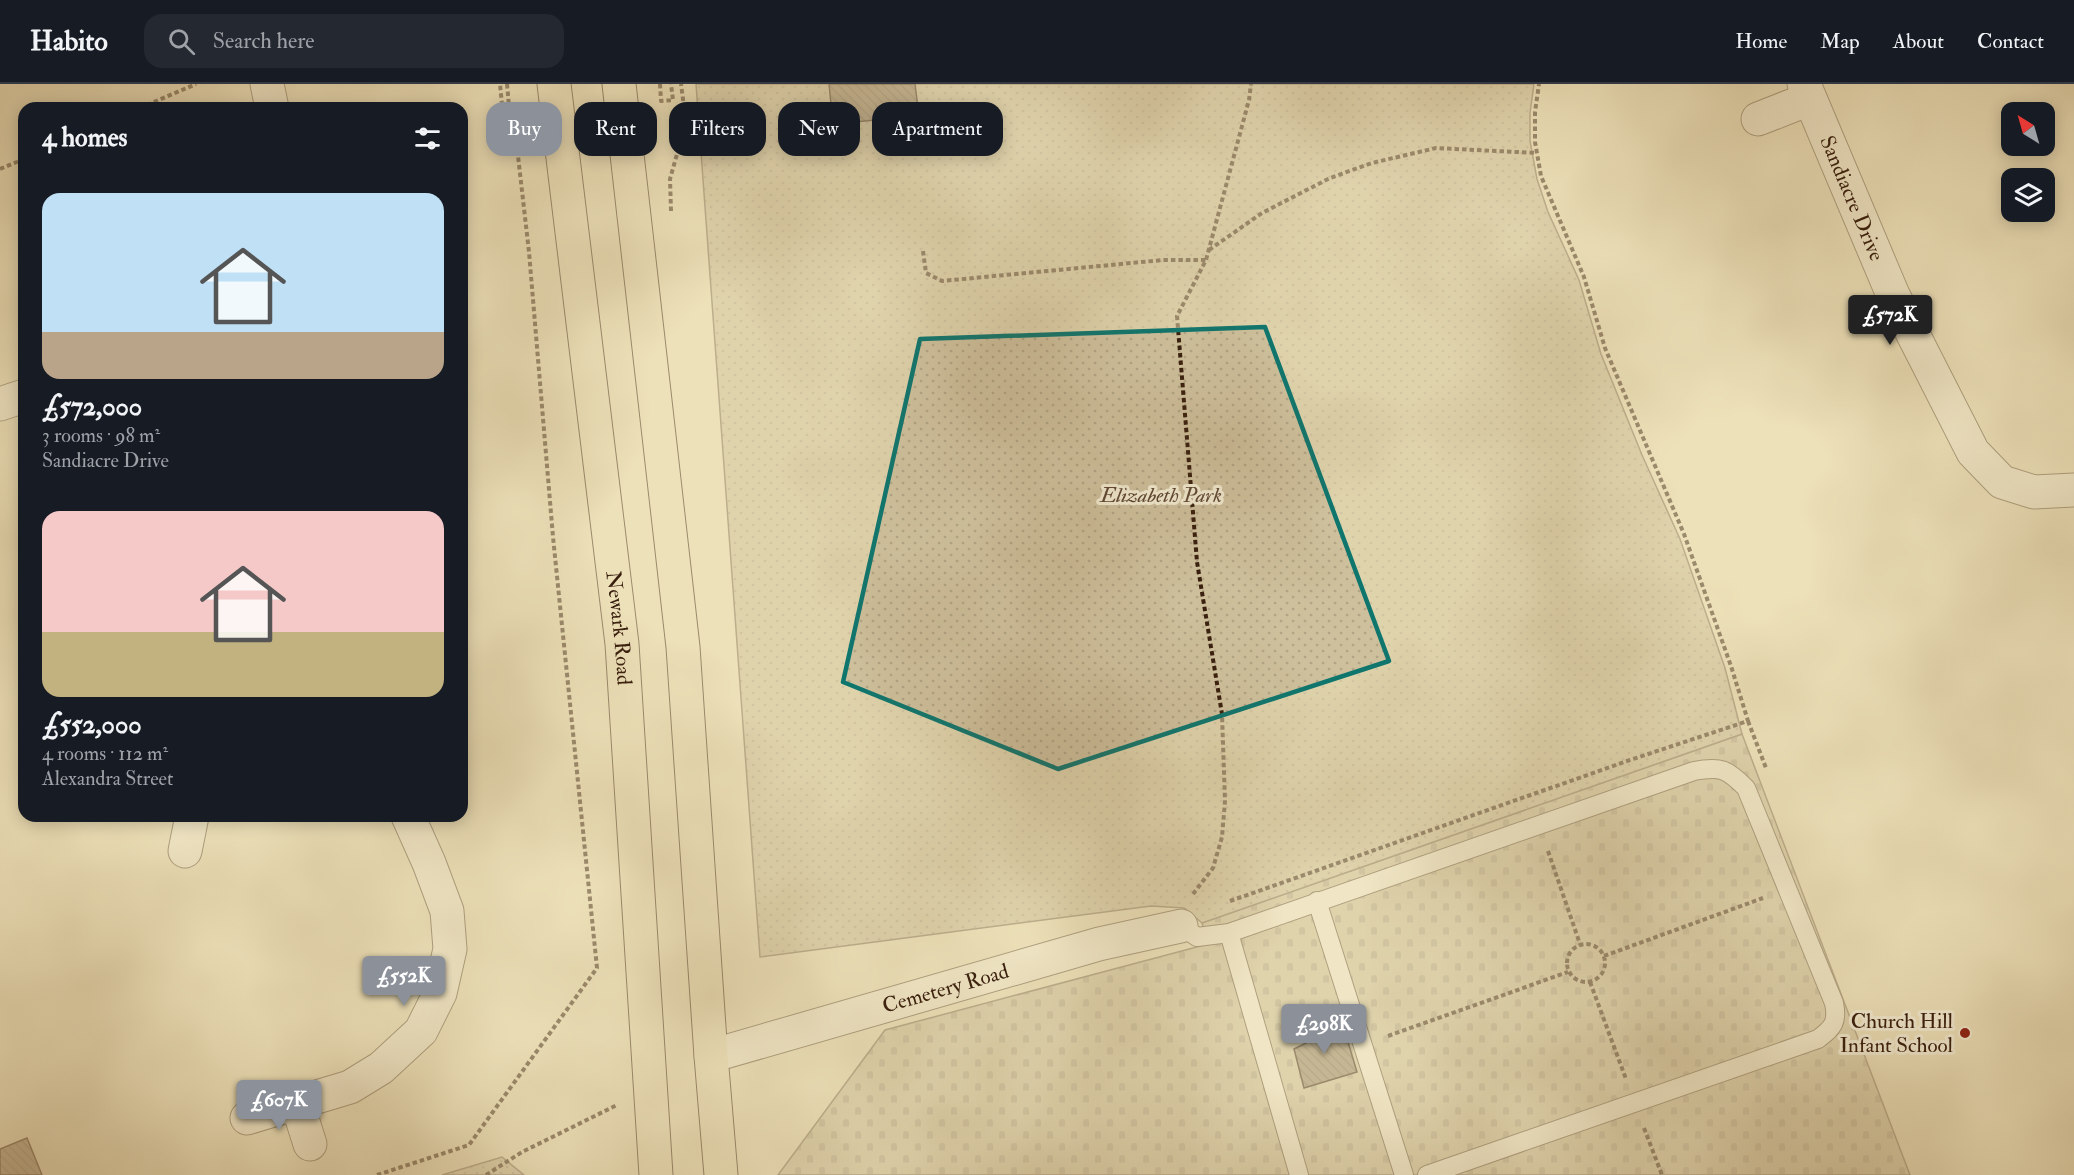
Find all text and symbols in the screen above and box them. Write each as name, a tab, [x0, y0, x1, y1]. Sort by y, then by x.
search box	[144, 14, 564, 68]
text: Habito	[30, 24, 108, 59]
icon: search	[165, 25, 198, 58]
text: Search here	[213, 27, 315, 55]
text: Home	[1735, 28, 1787, 55]
text: Map	[1820, 28, 1860, 55]
text: About	[1893, 28, 1944, 55]
text: Contact	[1977, 28, 2044, 55]
chip: Buy	[486, 102, 562, 156]
chip: Rent	[574, 102, 657, 156]
chip: Filters	[669, 102, 766, 156]
chip: New	[778, 102, 860, 156]
chip: Apartment	[872, 102, 1003, 156]
north arrow	[2001, 102, 2055, 156]
map controls	[2001, 102, 2055, 222]
text: 4 homes	[42, 122, 128, 154]
icon: filters	[411, 122, 444, 155]
street label: Sandiacre Drive	[1814, 132, 1891, 265]
button: layers	[2001, 168, 2055, 222]
icon: home	[189, 232, 297, 340]
pin: £572K	[1848, 295, 1932, 346]
text: £572K	[1862, 302, 1918, 327]
text: £572,000	[42, 391, 142, 423]
text: 3 rooms · 98 m²	[42, 423, 160, 448]
text: Sandiacre Drive	[42, 448, 169, 473]
park label: Elizabeth Park	[1098, 482, 1222, 509]
icon: home	[189, 550, 297, 658]
street label: Newark Road	[600, 569, 638, 687]
text: £552,000	[42, 709, 142, 741]
text: 4 rooms · 112 m²	[42, 741, 168, 766]
text: Alexandra Street	[42, 766, 173, 791]
pin: £552K	[362, 956, 446, 1007]
street label: Cemetery Road	[879, 957, 1012, 1019]
text: £552K	[376, 963, 432, 988]
pin: £298K	[1282, 1004, 1366, 1055]
place label: Church Hill Infant School	[1840, 1008, 1954, 1059]
text: £298K	[1295, 1011, 1353, 1036]
marker: Church Hill Infant School	[1958, 1026, 1972, 1040]
pin: £607K	[237, 1080, 321, 1131]
text: £607K	[251, 1087, 307, 1112]

